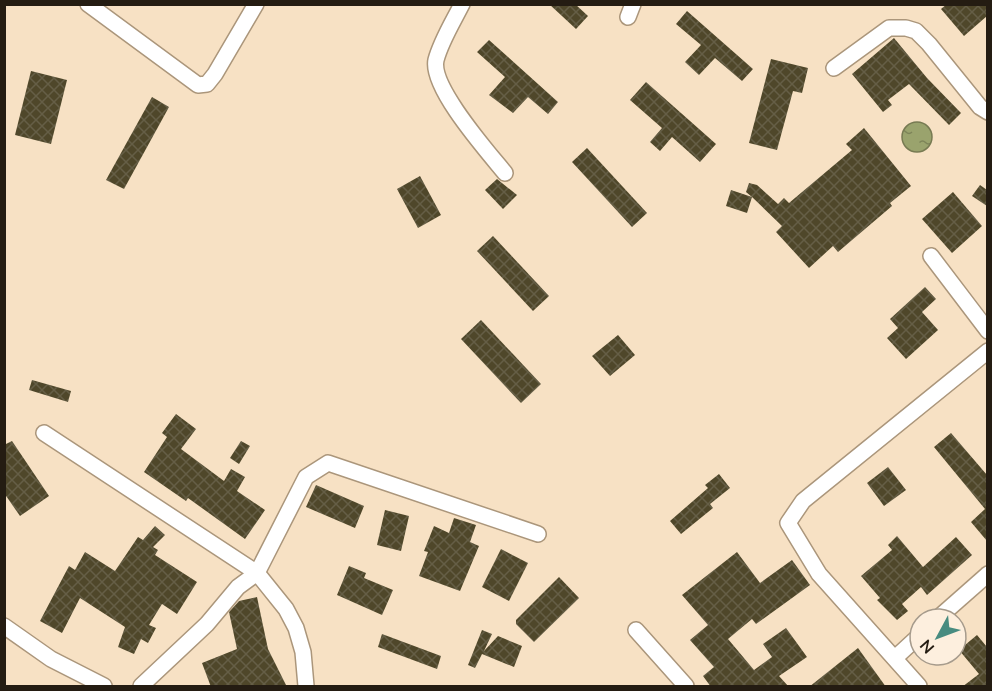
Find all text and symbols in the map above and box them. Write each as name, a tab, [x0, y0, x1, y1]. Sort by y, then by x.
north arrow	[908, 607, 968, 667]
text: N	[915, 636, 938, 658]

